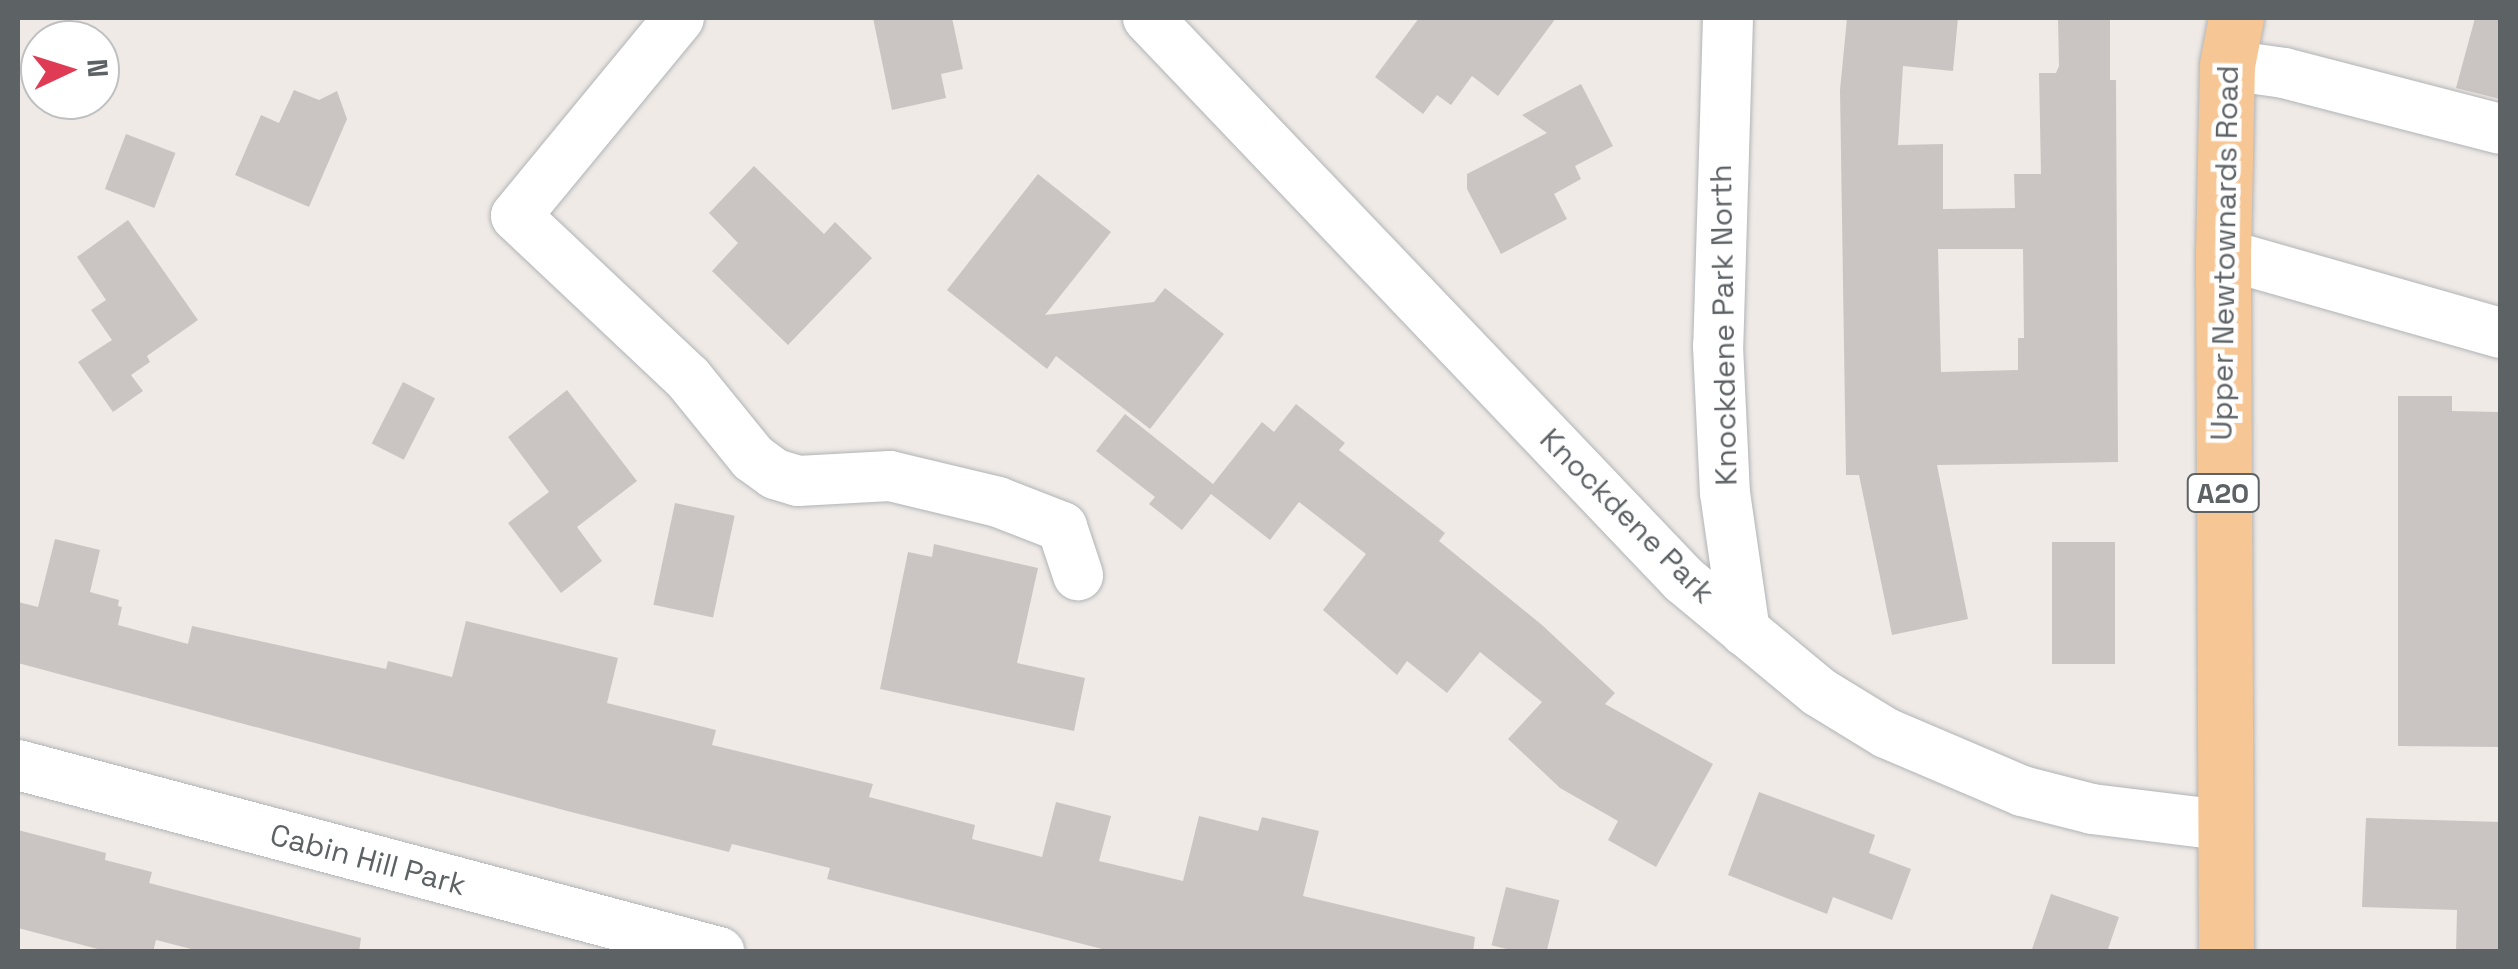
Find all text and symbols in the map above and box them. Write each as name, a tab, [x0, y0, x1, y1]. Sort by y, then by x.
north arrow	[20, 20, 120, 120]
text: N	[79, 57, 117, 79]
street label: Upper Newtownards Road	[2204, 65, 2246, 441]
street label: Knockdene Park North	[1703, 164, 1745, 486]
street label: Knockdene Park	[1532, 421, 1722, 611]
road number: A20	[2186, 470, 2260, 516]
street label: Cabin Hill Park	[266, 817, 470, 903]

